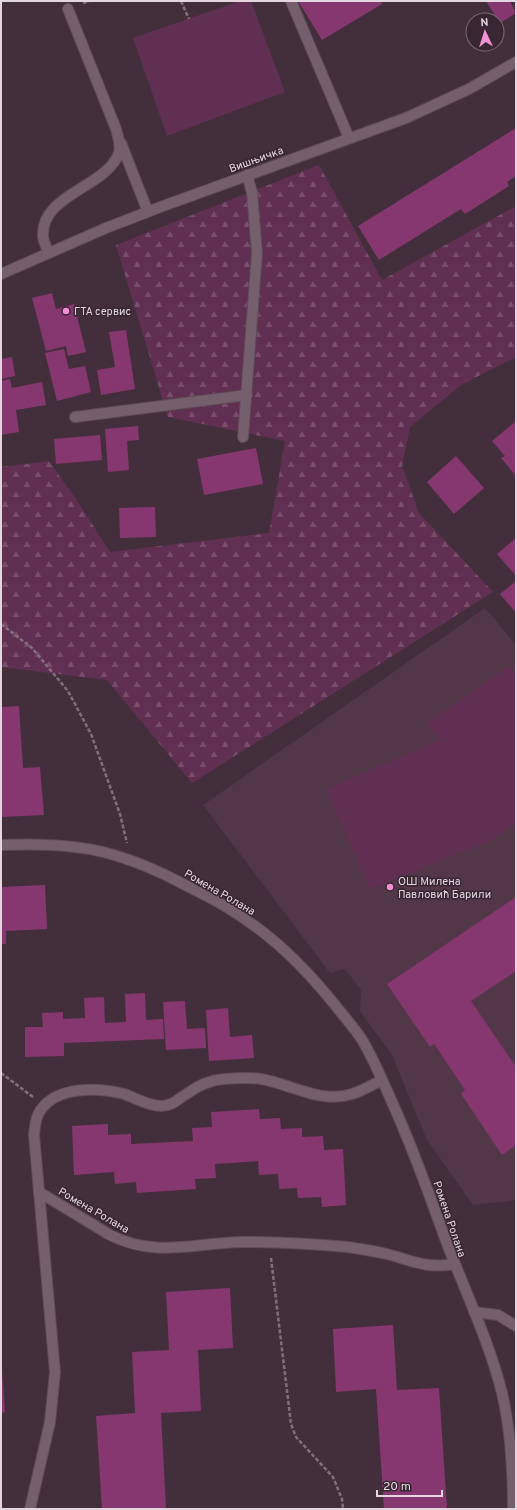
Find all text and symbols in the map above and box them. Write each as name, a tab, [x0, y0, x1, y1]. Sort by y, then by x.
north arrow	[465, 12, 505, 52]
text: N	[480, 16, 489, 30]
street label: Вишњичка	[227, 144, 286, 176]
place label: ГТА сервис	[74, 305, 131, 319]
marker: ГТА сервис	[61, 306, 71, 316]
street label: Ромена Ролана	[181, 867, 258, 919]
place label: ОШ Милена Павловић Барили	[398, 875, 491, 902]
marker: ОШ Милена Павловић Барили	[385, 882, 395, 892]
street label: Ромена Ролана	[429, 1179, 469, 1259]
street label: Ромена Ролана	[55, 1185, 132, 1237]
scale bar	[377, 1472, 442, 1498]
text: 20 m	[383, 1479, 411, 1495]

